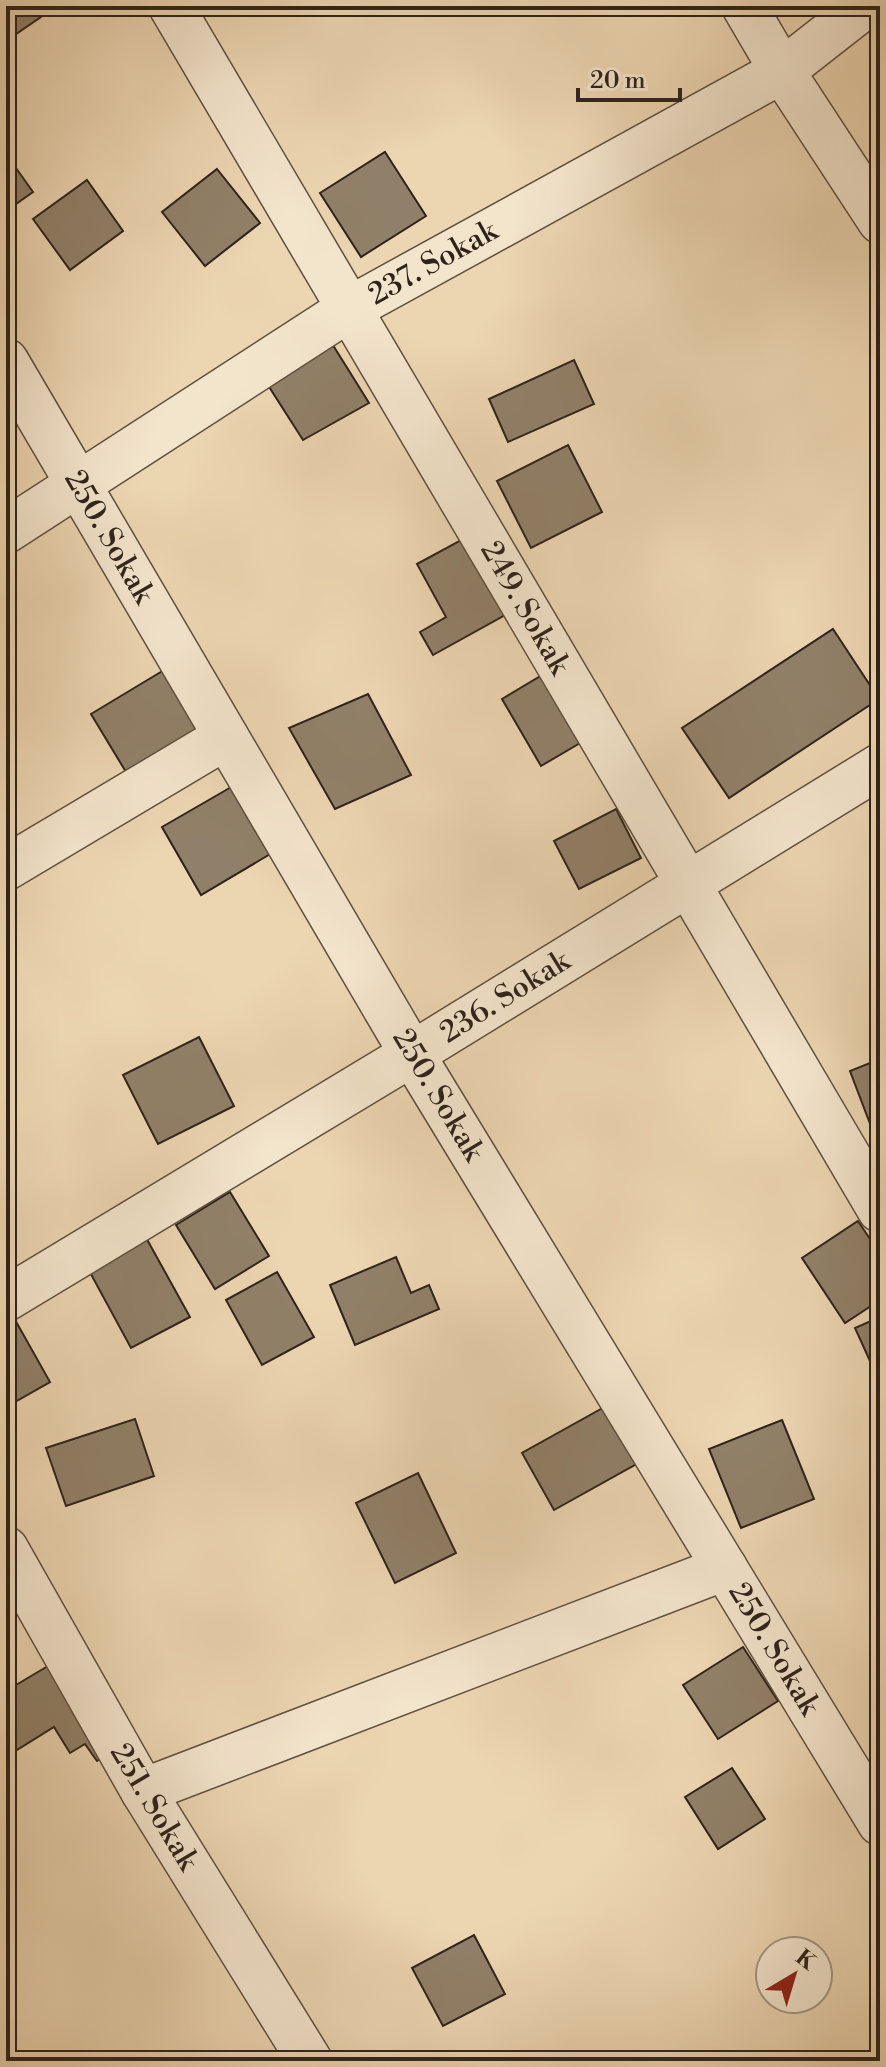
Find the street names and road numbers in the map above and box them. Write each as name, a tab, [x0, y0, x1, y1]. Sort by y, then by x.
street label: 237. Sokak	[362, 211, 505, 314]
street label: 250. Sokak	[56, 463, 163, 612]
street label: 249. Sokak	[472, 534, 579, 683]
street label: 236. Sokak	[433, 941, 578, 1052]
street label: 250. Sokak	[384, 1022, 493, 1169]
street label: 250. Sokak	[720, 1576, 829, 1723]
street label: 251. Sokak	[101, 1737, 207, 1879]

